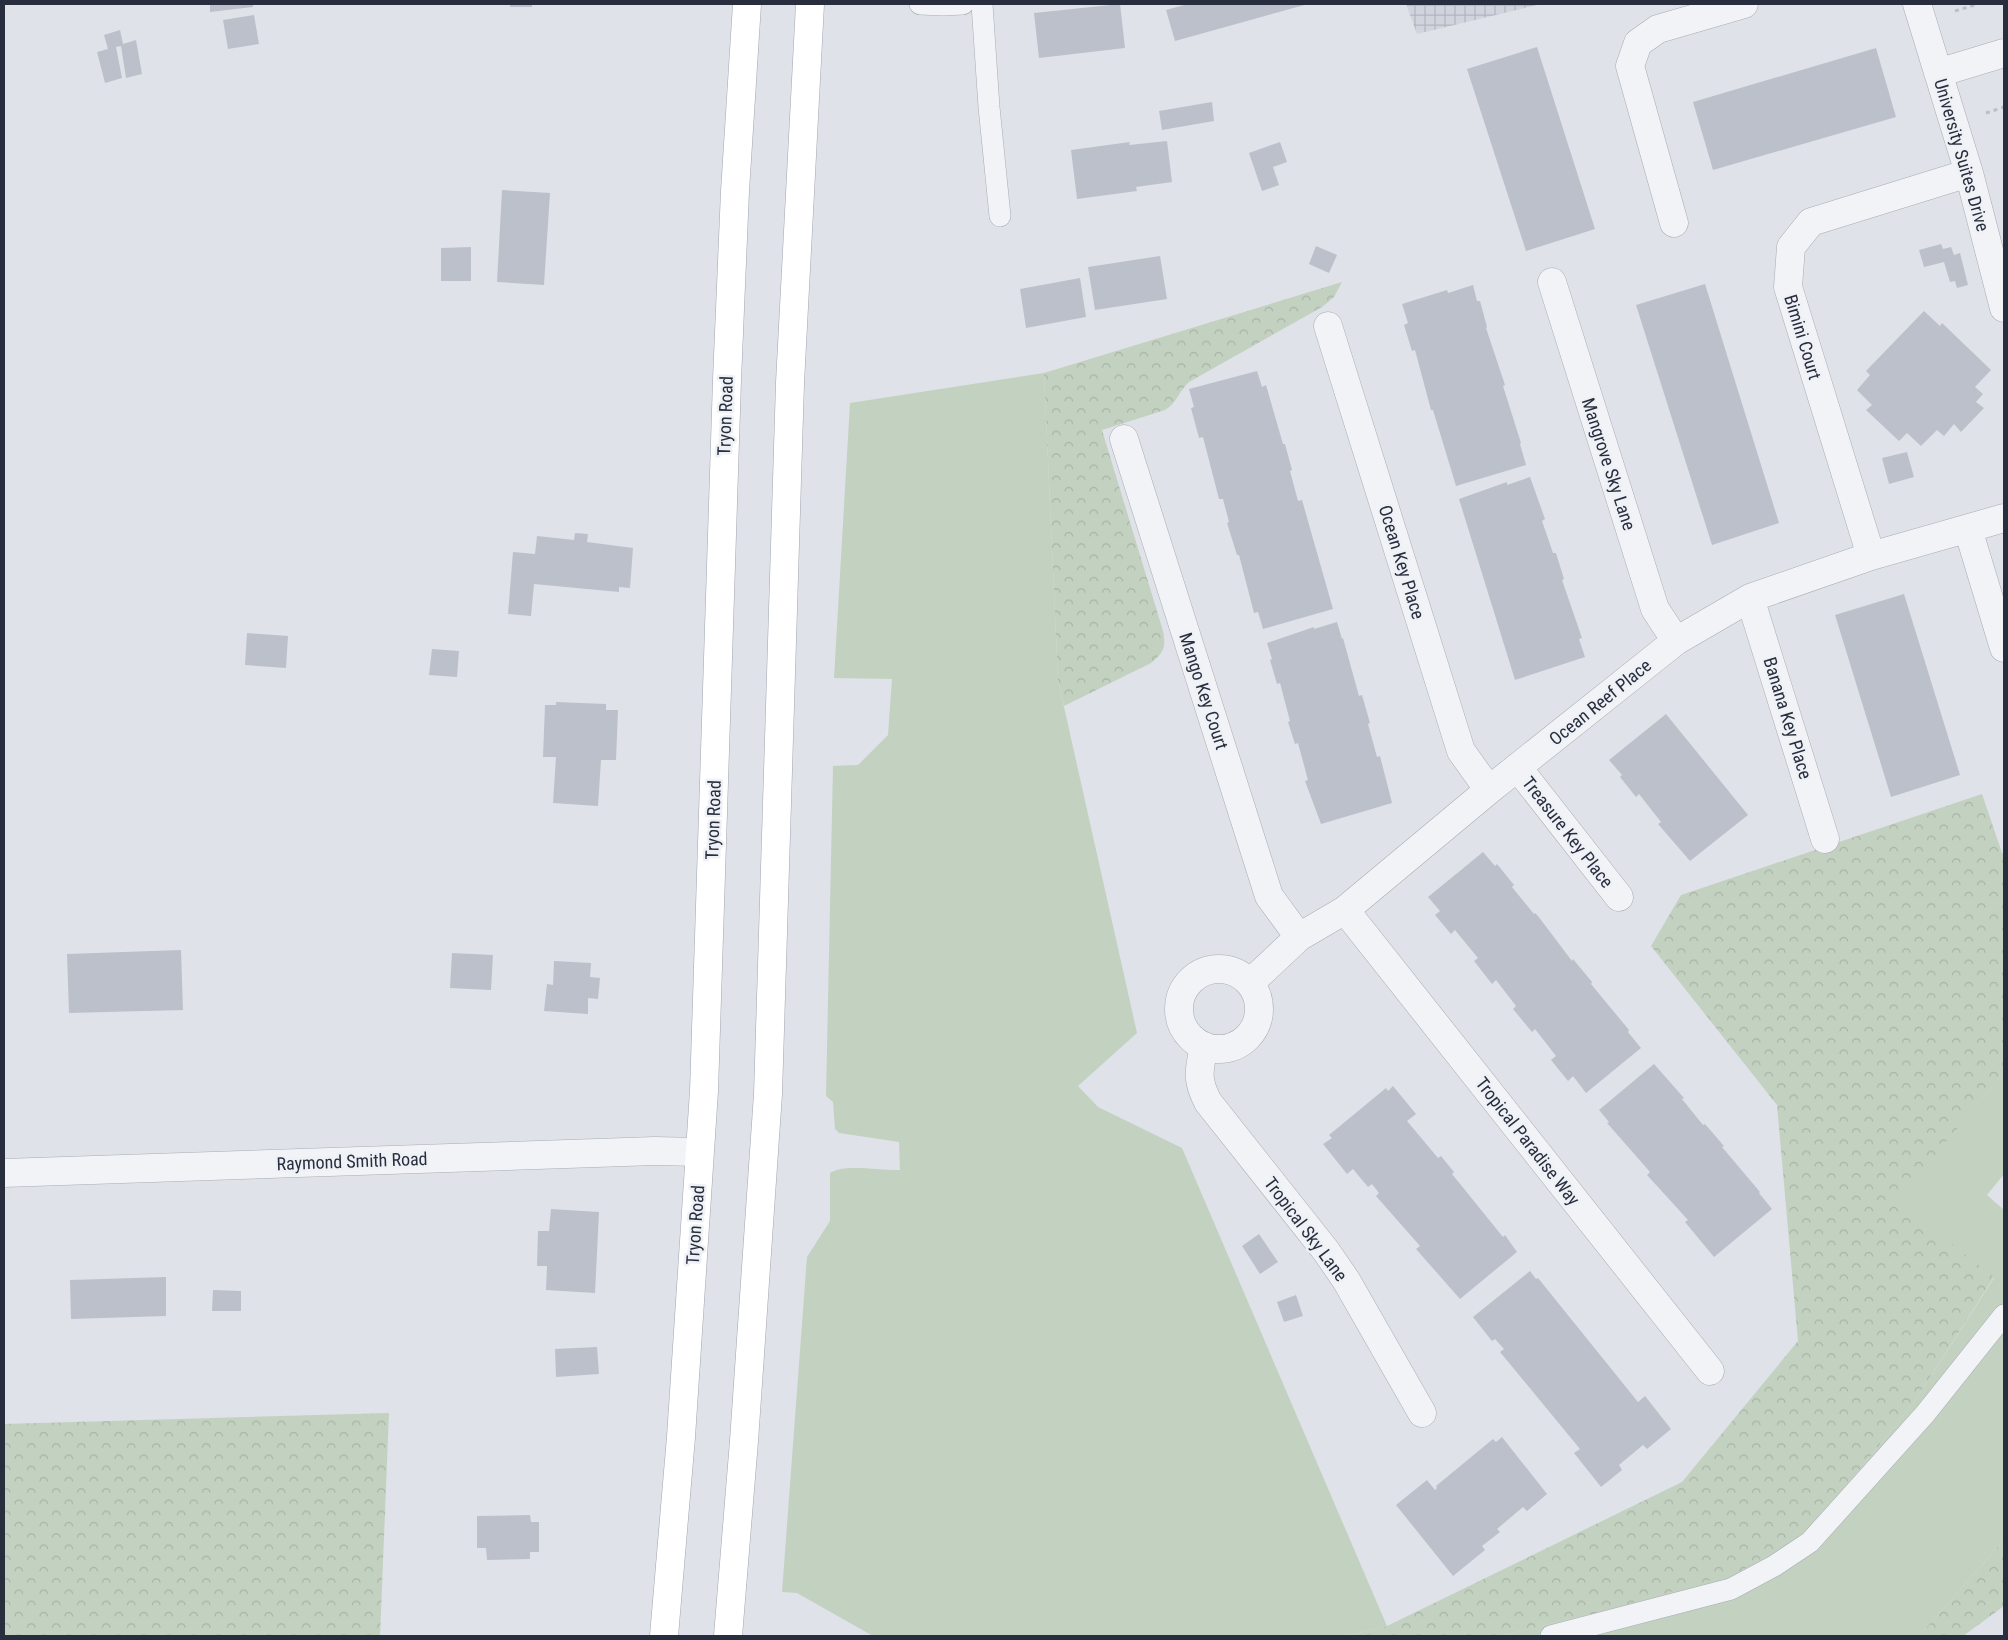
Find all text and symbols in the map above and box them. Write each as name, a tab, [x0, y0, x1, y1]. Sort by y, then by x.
street label: University Suites Drive	[1930, 76, 1994, 234]
street label: Bimini Court	[1780, 292, 1826, 382]
street label: Tryon Road	[713, 376, 737, 456]
street label: Mangrove Sky Lane	[1578, 395, 1640, 533]
street label: Ocean Key Place	[1375, 502, 1429, 622]
street label: Mango Key Court	[1175, 630, 1233, 752]
street label: Ocean Reef Place	[1545, 655, 1655, 749]
street label: Banana Key Place	[1759, 655, 1817, 781]
street label: Treasure Key Place	[1518, 772, 1618, 892]
street label: Tryon Road	[701, 780, 725, 860]
street label: Tropical Paradise Way	[1471, 1073, 1585, 1210]
street label: Raymond Smith Road	[276, 1148, 428, 1174]
street label: Tropical Sky Lane	[1260, 1173, 1352, 1285]
street label: Tryon Road	[682, 1184, 708, 1266]

